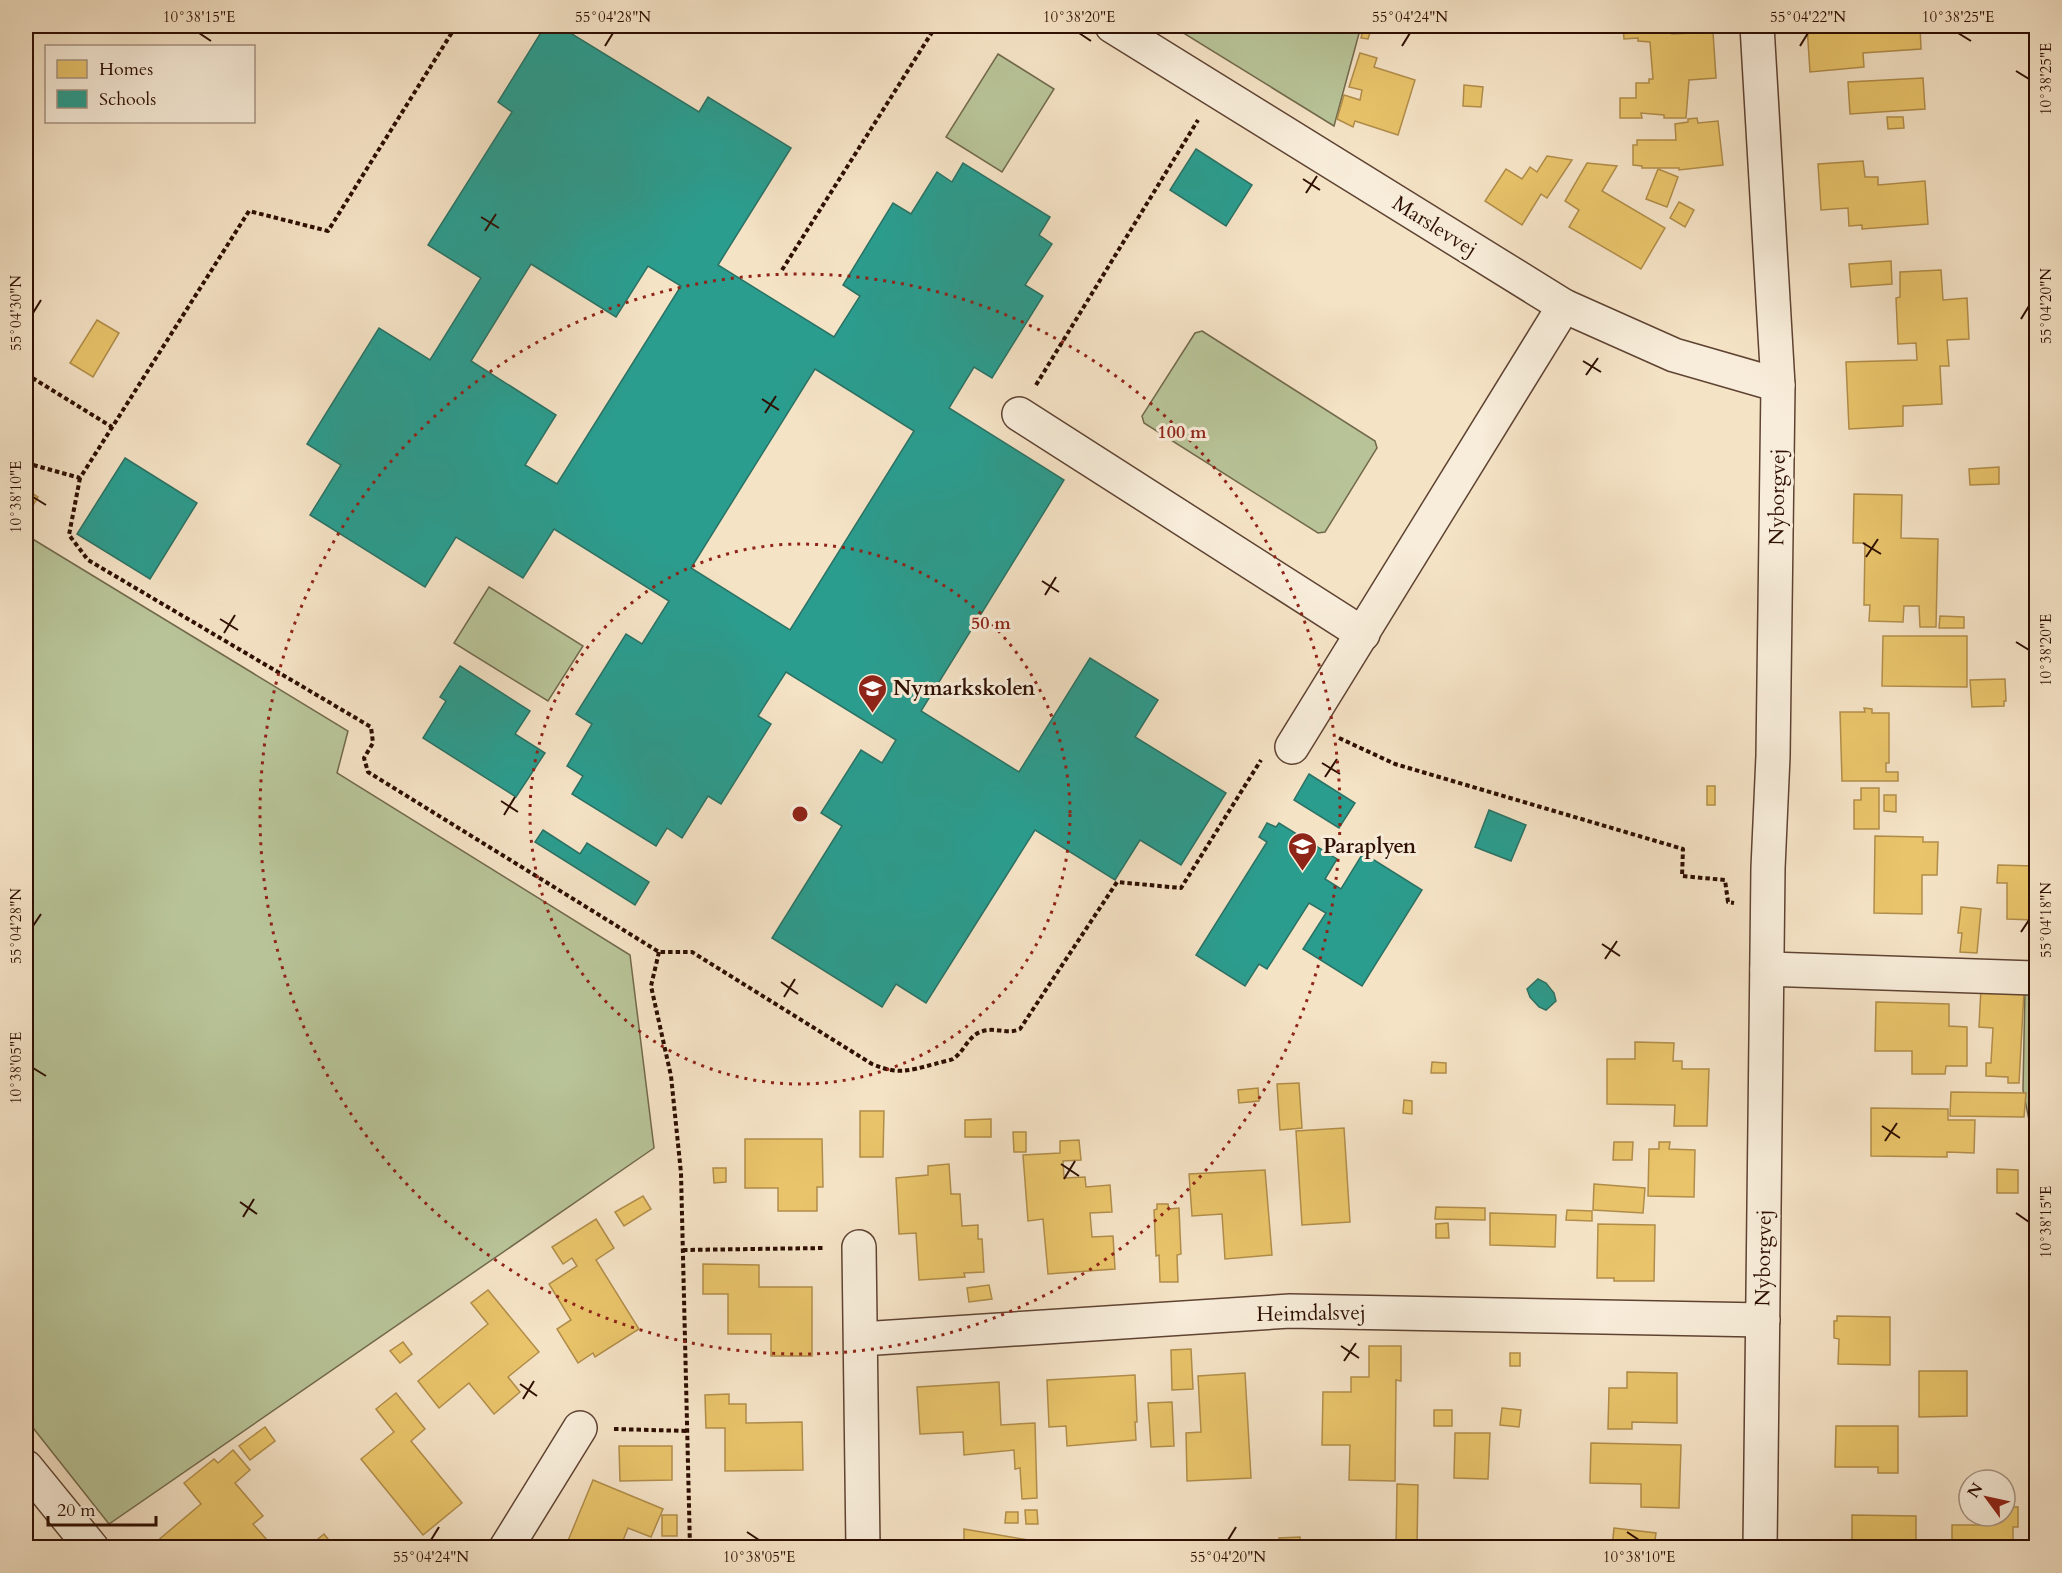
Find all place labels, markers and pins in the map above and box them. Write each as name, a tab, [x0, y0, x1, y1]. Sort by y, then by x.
school or university icon: Nymarkskolen	[856, 672, 888, 714]
place label: Nymarkskolen	[893, 674, 1036, 703]
centre of rings	[790, 804, 810, 824]
school or university icon: Paraplyen	[1286, 830, 1318, 872]
place label: Paraplyen	[1323, 832, 1417, 861]

